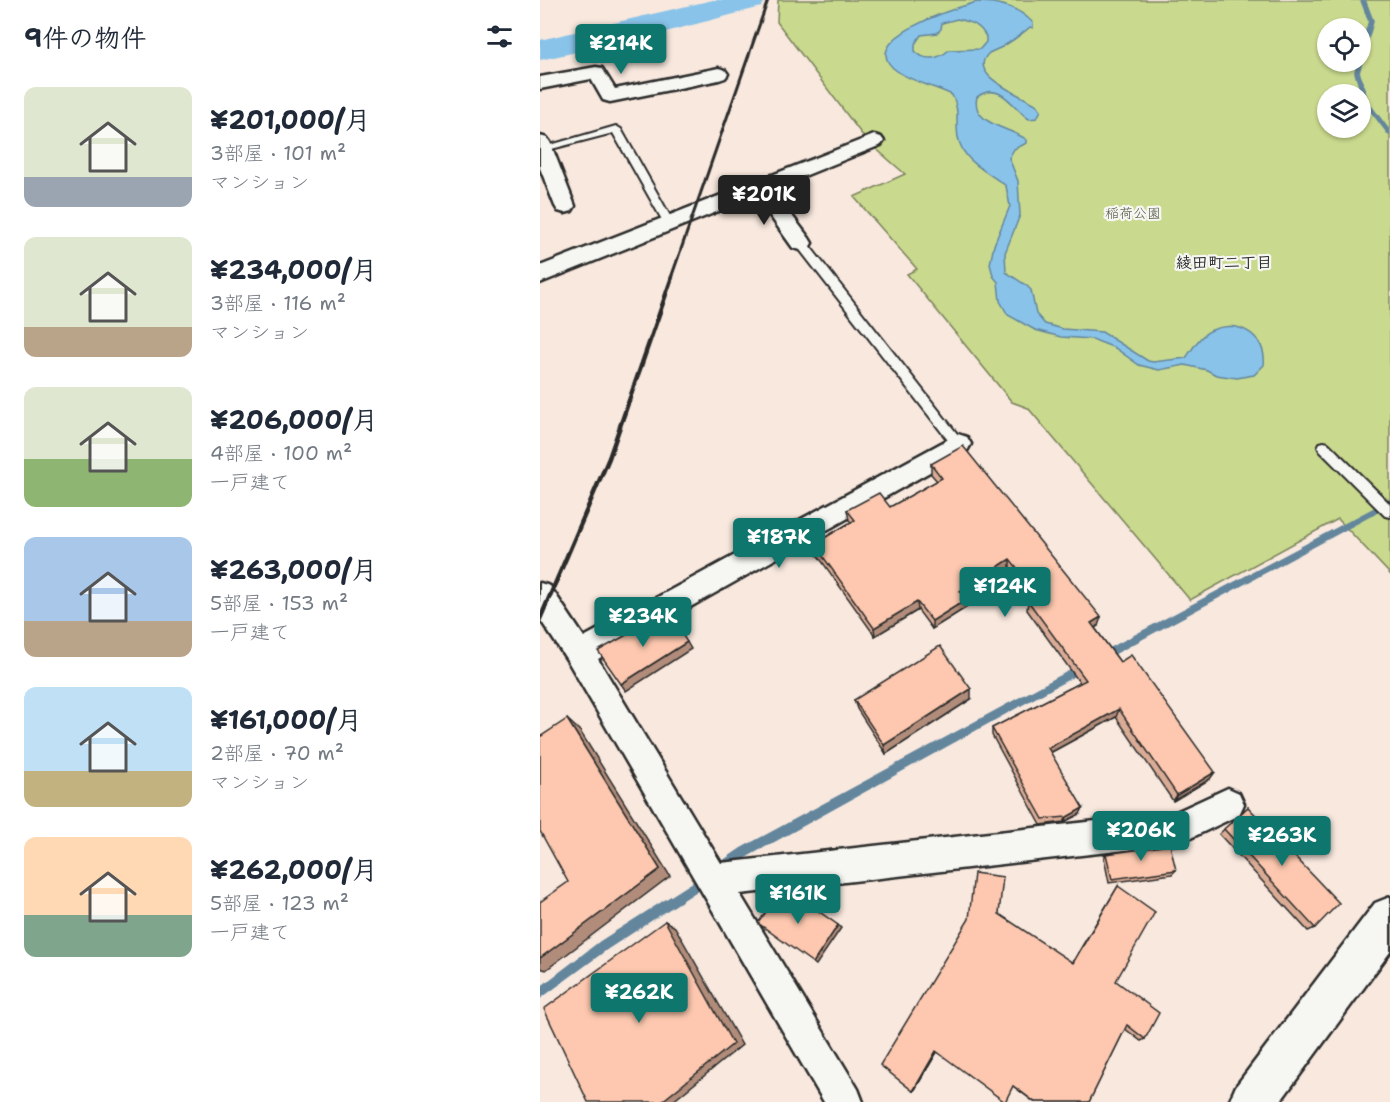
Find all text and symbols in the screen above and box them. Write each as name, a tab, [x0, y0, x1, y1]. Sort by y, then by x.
map controls	[1317, 18, 1371, 138]
button: locate	[1317, 18, 1371, 72]
text: 9件の物件	[24, 20, 146, 55]
icon: filters	[483, 20, 516, 53]
pin: ¥214K	[579, 24, 663, 75]
text: ¥214K	[589, 30, 653, 56]
button: layers	[1317, 84, 1371, 138]
text: ¥201,000/月	[210, 102, 371, 137]
icon: home	[72, 111, 144, 183]
text: 3部屋 · 101 m²	[210, 140, 346, 166]
text: マンション	[210, 169, 309, 195]
pin: ¥201K	[722, 175, 806, 226]
text: ¥201K	[732, 181, 796, 207]
park label: 稲荷公園	[1105, 204, 1161, 222]
text: ¥234,000/月	[210, 252, 378, 287]
district label: 綾田町二丁目	[1176, 252, 1272, 273]
icon: home	[72, 261, 144, 333]
text: 3部屋 · 116 m²	[210, 290, 346, 316]
text: マンション	[210, 319, 309, 345]
text: ¥206,000/月	[210, 402, 378, 437]
icon: home	[72, 411, 144, 483]
text: 4部屋 · 100 m²	[210, 440, 352, 466]
text: 一戸建て	[210, 469, 290, 495]
pin: ¥187K	[737, 518, 821, 569]
text: ¥187K	[747, 524, 811, 550]
text: ¥263,000/月	[210, 552, 377, 587]
icon: home	[72, 561, 144, 633]
pin: ¥124K	[963, 567, 1047, 618]
text: ¥124K	[974, 573, 1036, 599]
text: 5部屋 · 153 m²	[210, 590, 348, 616]
pin: ¥234K	[601, 597, 685, 648]
text: ¥234K	[608, 603, 678, 629]
text: 一戸建て	[210, 619, 290, 645]
text: ¥161,000/月	[210, 702, 362, 737]
icon: home	[72, 711, 144, 783]
text: 2部屋 · 70 m²	[210, 740, 344, 766]
text: マンション	[210, 769, 309, 795]
pin: ¥206K	[1099, 811, 1183, 862]
pin: ¥263K	[1240, 816, 1324, 867]
text: ¥206K	[1106, 817, 1176, 843]
text: ¥263K	[1248, 822, 1316, 848]
text: ¥262,000/月	[210, 852, 378, 887]
icon: home	[72, 861, 144, 933]
pin: ¥161K	[756, 874, 840, 925]
text: ¥161K	[769, 880, 827, 906]
text: 5部屋 · 123 m²	[210, 890, 349, 916]
text: 一戸建て	[210, 919, 290, 945]
pin: ¥262K	[597, 973, 681, 1024]
text: ¥262K	[605, 979, 673, 1005]

